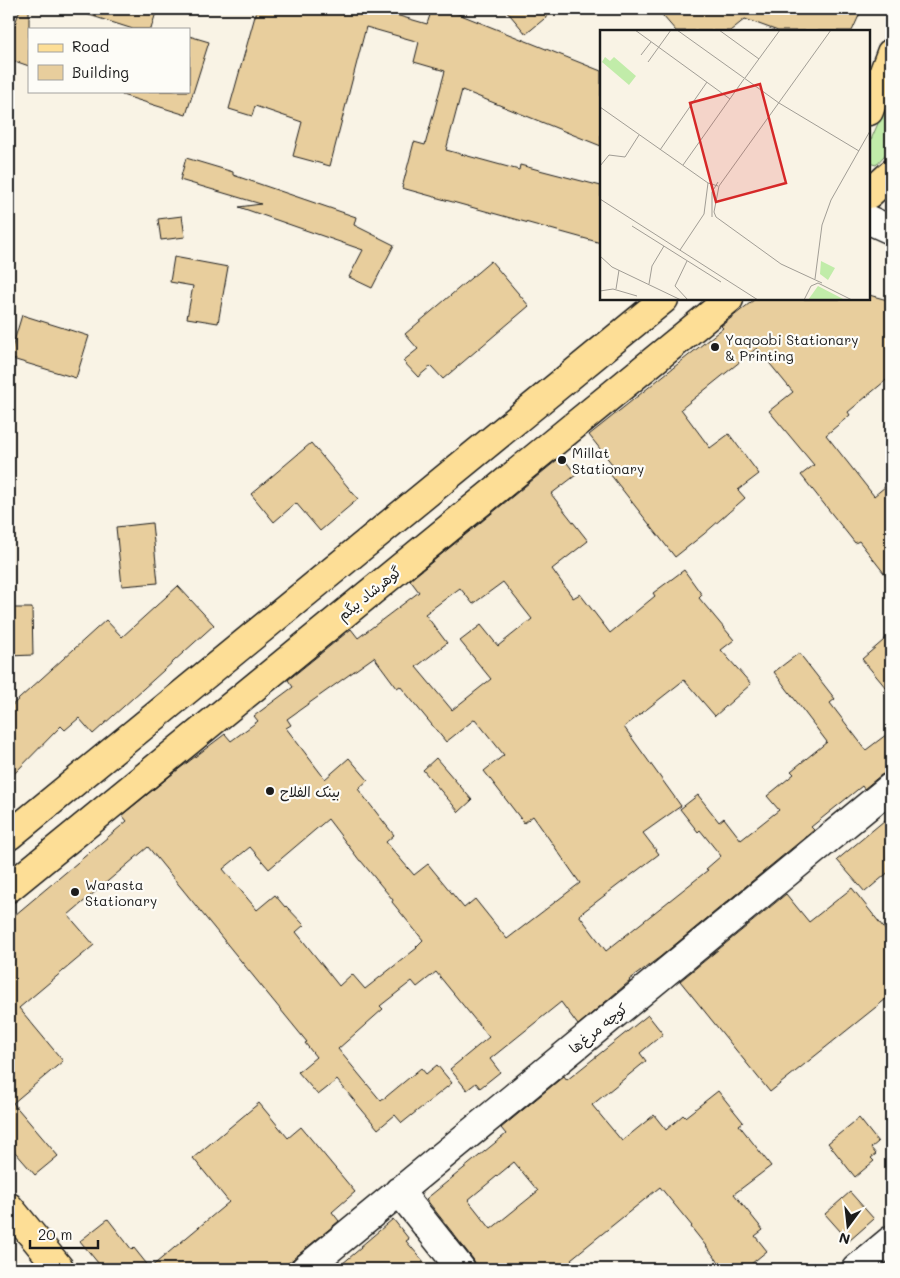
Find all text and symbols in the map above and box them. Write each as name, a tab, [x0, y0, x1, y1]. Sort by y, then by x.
legend	[28, 28, 190, 92]
inset map	[600, 30, 870, 300]
text: Road	[72, 36, 109, 56]
text: Building	[72, 62, 129, 82]
place label: Yaqoobi Stationary & Printing	[725, 330, 858, 365]
marker: Yaqoobi Stationary & Printing	[709, 341, 721, 353]
place label: Millat Stationary	[572, 443, 644, 478]
marker: Millat Stationary	[556, 454, 568, 466]
street label: گوهرشاد بیگم	[333, 561, 406, 626]
place label: بینک الفلاح	[280, 782, 340, 802]
marker: بینک الفلاح	[264, 785, 276, 797]
place label: Warasta Stationary	[85, 875, 157, 910]
marker: Warasta Stationary	[69, 886, 81, 898]
street label: کوچه مرغ‌ها	[565, 999, 632, 1058]
north arrow	[822, 1200, 872, 1250]
scale bar	[30, 1218, 98, 1250]
text: 20 m	[38, 1224, 72, 1244]
text: N	[837, 1228, 852, 1250]

